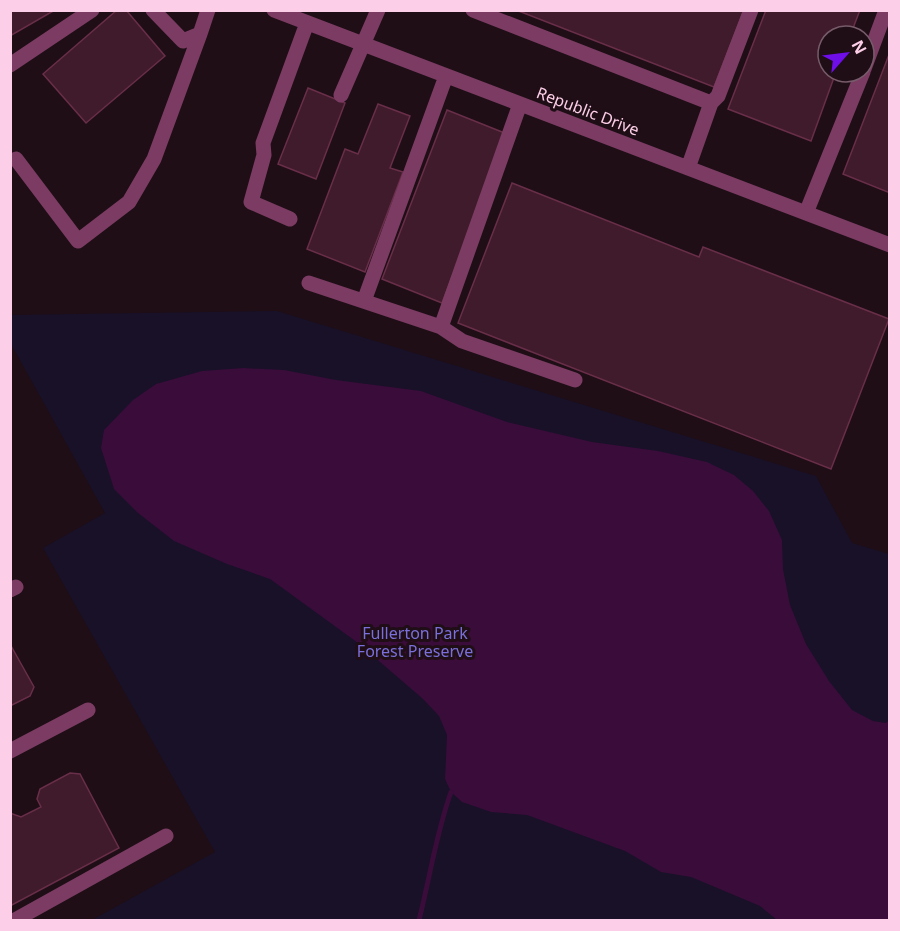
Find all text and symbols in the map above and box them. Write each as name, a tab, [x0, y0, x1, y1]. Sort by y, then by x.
north arrow	[816, 24, 876, 84]
text: N	[846, 36, 872, 58]
street label: Republic Drive	[534, 81, 642, 141]
park label: Fullerton Park Forest Preserve	[357, 622, 473, 662]

